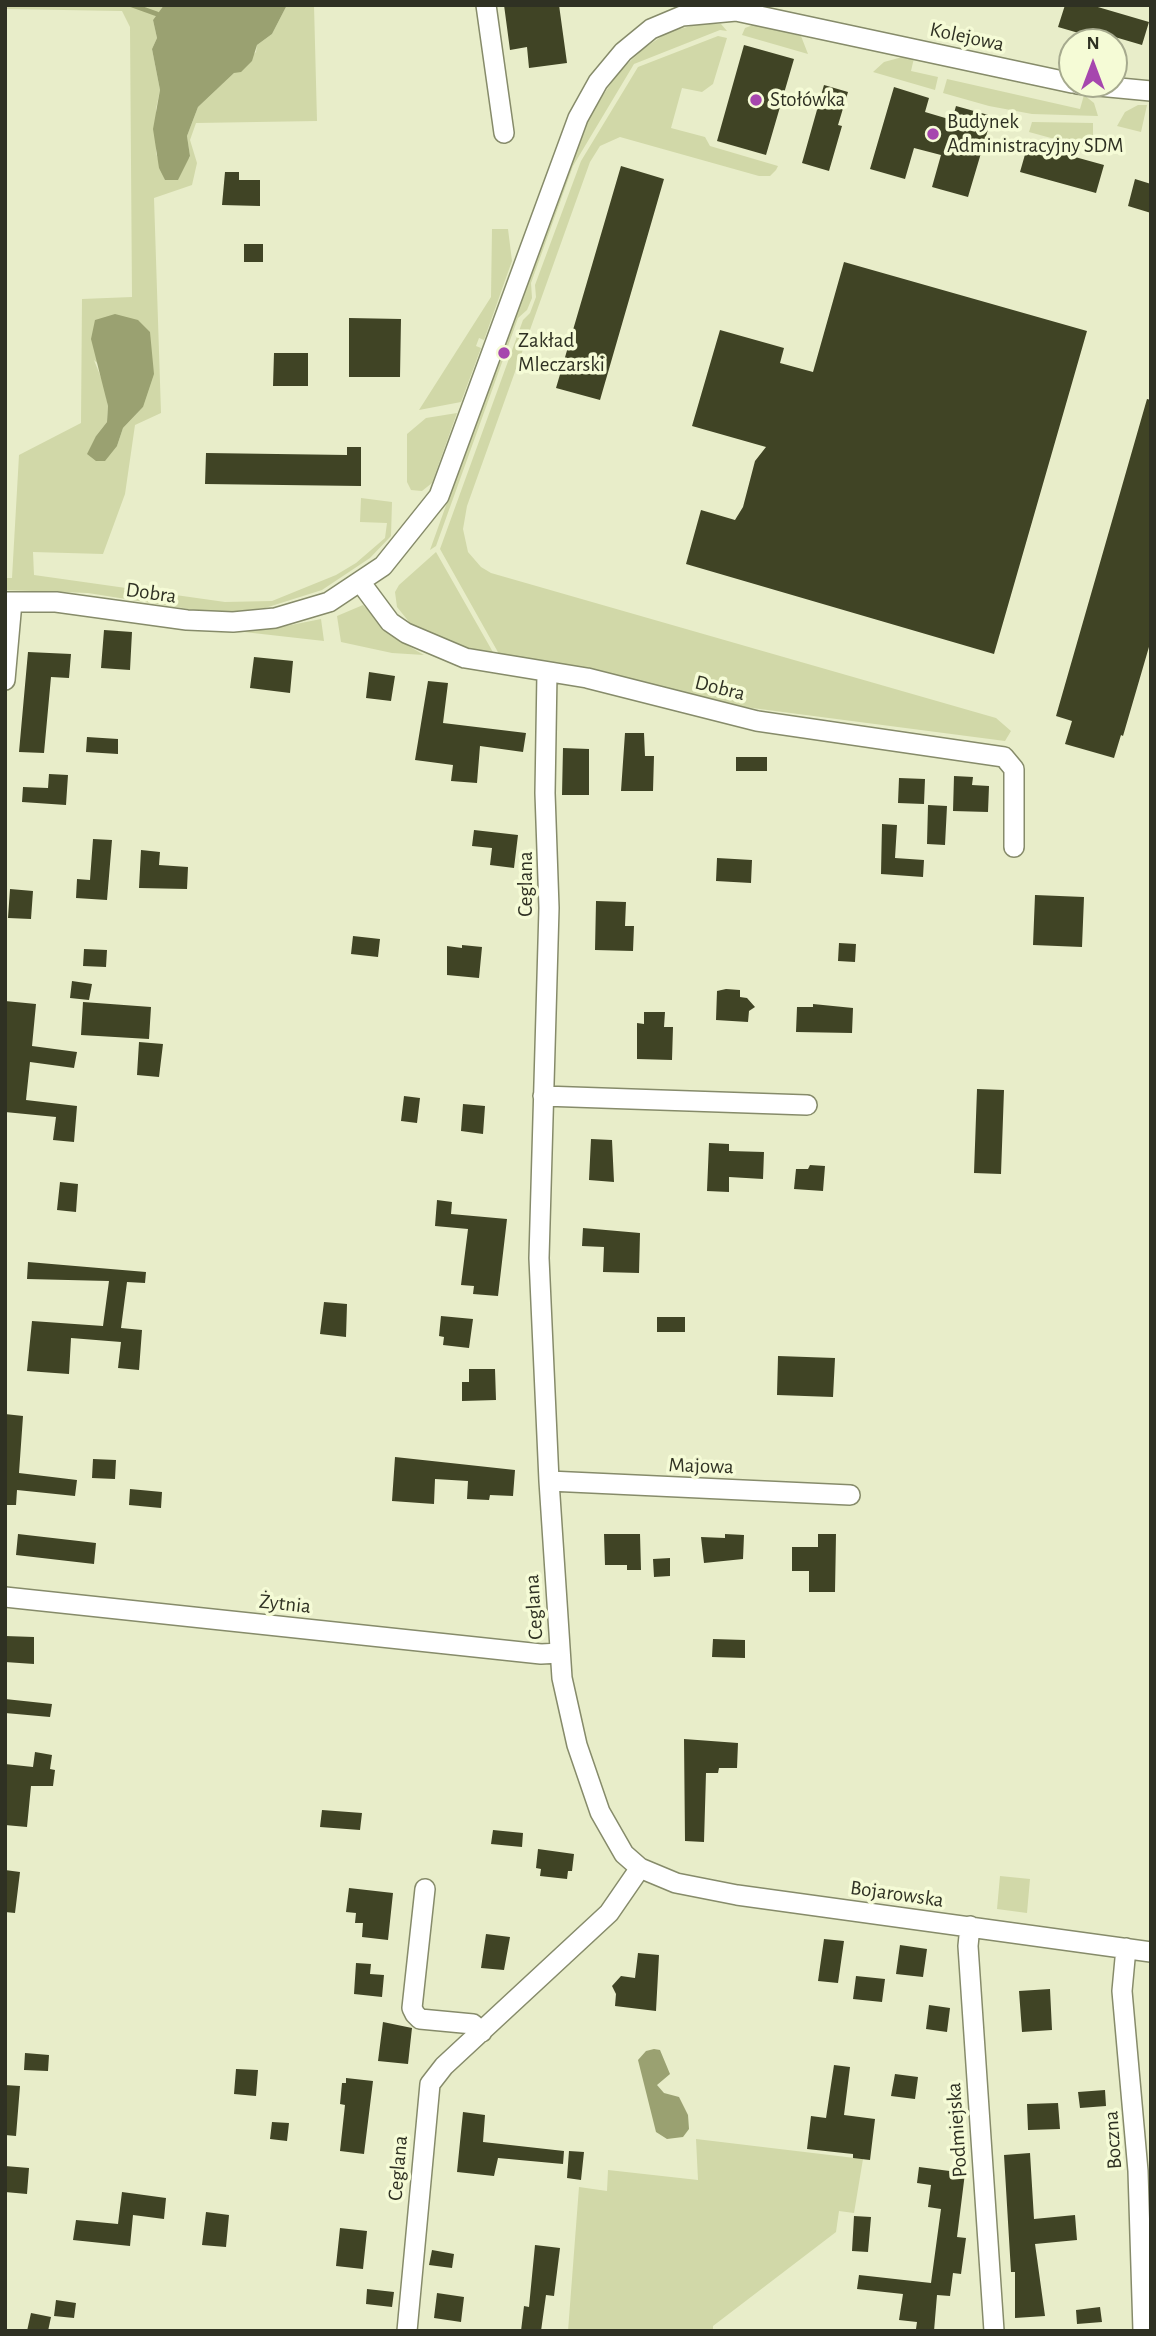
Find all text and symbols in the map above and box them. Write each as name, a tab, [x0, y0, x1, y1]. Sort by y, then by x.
street label: Kolejowa	[928, 17, 1006, 57]
north arrow	[1058, 28, 1128, 98]
text: N	[1086, 34, 1100, 53]
place label: Stołówka	[770, 87, 845, 113]
marker: Stołówka	[748, 92, 764, 108]
place label: Budynek Administracyjny SDM	[947, 109, 1124, 159]
marker: Budynek Administracyjny SDM	[925, 126, 941, 142]
place label: Zakład Mleczarski	[518, 328, 605, 378]
marker: Zakład Mleczarski	[496, 345, 512, 361]
street label: Dobra	[124, 577, 178, 609]
street label: Dobra	[692, 670, 748, 706]
street label: Ceglana	[513, 851, 539, 917]
street label: Majowa	[668, 1452, 734, 1480]
street label: Ceglana	[519, 1573, 549, 1641]
street label: Żytnia	[258, 1589, 312, 1619]
street label: Bojarowska	[849, 1875, 945, 1913]
street label: Podmiejska	[941, 2082, 973, 2178]
street label: Boczna	[1098, 2110, 1128, 2170]
street label: Ceglana	[383, 2134, 413, 2202]

